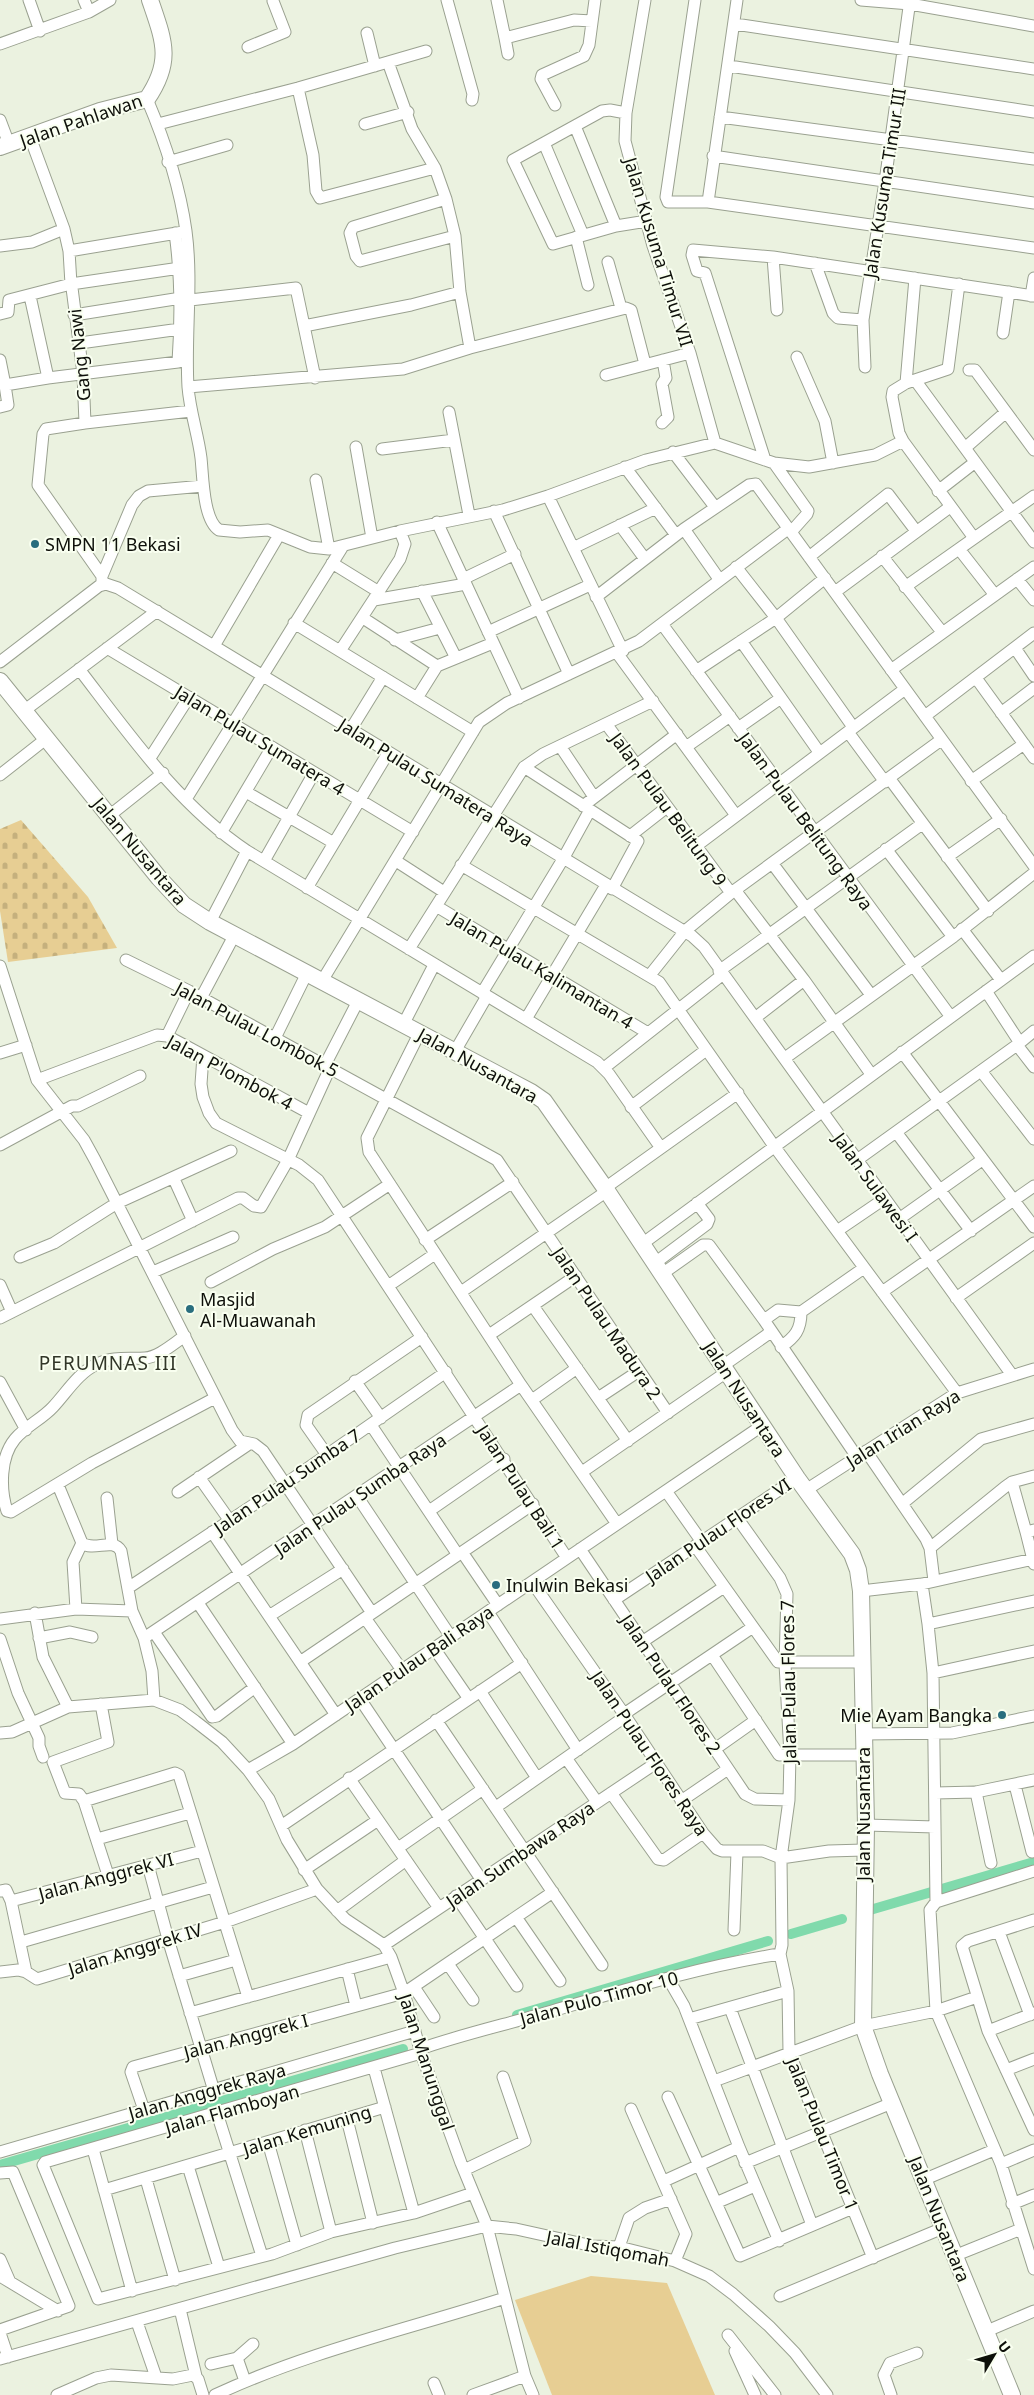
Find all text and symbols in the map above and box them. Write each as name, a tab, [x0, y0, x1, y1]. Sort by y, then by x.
street label: Jalan Kusuma Timur III	[857, 86, 911, 282]
street label: Jalan Pahlawan	[15, 88, 145, 153]
street label: Jalan Kusuma Timur VII	[618, 152, 699, 350]
street label: Gang Nawi	[62, 308, 96, 402]
place label: SMPN 11 Bekasi	[45, 532, 181, 556]
marker: SMPN 11 Bekasi	[29, 538, 41, 550]
street label: Jalan Pulau Sumatera 4	[169, 679, 350, 800]
street label: Jalan Pulau Sumatera Raya	[332, 711, 538, 852]
street label: Jalan Pulau Belitung 9	[604, 726, 733, 891]
street label: Jalan Pulau Belitung Raya	[732, 726, 879, 915]
street label: Jalan Nusantara	[86, 790, 192, 910]
street label: Jalan Pulau Kalimantan 4	[444, 905, 638, 1034]
street label: Jalan Pulau Lombok.5	[169, 975, 343, 1082]
street label: Jalan Nusantara	[412, 1021, 542, 1108]
street label: Jalan P'lombok 4	[161, 1028, 297, 1115]
street label: Jalan Sulawesi I	[827, 1126, 924, 1247]
street label: Jalan Pulau Madura 2	[546, 1240, 667, 1404]
place label: Masjid Al-Muawanah	[200, 1287, 316, 1332]
marker: Masjid Al-Muawanah	[184, 1303, 196, 1315]
street label: Jalan Nusantara	[697, 1335, 792, 1462]
district label: PERUMNAS III	[39, 1350, 177, 1376]
street label: Jalan Irian Raya	[840, 1383, 965, 1474]
street label: Jalan Pulau Bali 1	[471, 1418, 570, 1554]
street label: Jalan Pulau Sumba 7	[207, 1423, 365, 1540]
street label: Jalan Pulau Sumba Raya	[268, 1427, 451, 1562]
street label: Jalan Pulau Flores VI	[639, 1472, 795, 1589]
place label: Inulwin Bekasi	[506, 1573, 628, 1597]
marker: Inulwin Bekasi	[490, 1579, 502, 1591]
street label: Jalan Pulau Bali Raya	[338, 1599, 498, 1718]
street label: Jalan Pulau Flores 7	[775, 1600, 801, 1766]
street label: Jalan Pulau Flores 2	[614, 1608, 727, 1759]
street label: Jalan Pulau Flores Raya	[585, 1664, 714, 1840]
place label: Mie Ayam Bangka	[840, 1703, 992, 1727]
marker: Mie Ayam Bangka	[996, 1709, 1008, 1721]
street label: Jalan Nusantara	[851, 1747, 875, 1883]
street label: Jalan Sumbawa Raya	[439, 1795, 599, 1914]
street label: Jalan Anggrek VI	[34, 1846, 176, 1906]
street label: Jalan Anggrek IV	[63, 1917, 205, 1981]
street label: Jalan Pulo Timor 10	[515, 1965, 681, 2031]
street label: Jalan Manunggal	[393, 1989, 460, 2133]
street label: Jalan Anggrek I	[179, 2008, 311, 2065]
street label: Jalan Pulau Timor 1	[781, 2052, 865, 2214]
street label: Jalan Anggrek Raya	[124, 2057, 288, 2125]
street label: Jalan Flamboyan	[160, 2078, 302, 2140]
street label: Jalan Kemuning	[238, 2099, 374, 2161]
street label: Jalan Nusantara	[903, 2151, 976, 2286]
street label: Jalal Istiqomah	[542, 2224, 672, 2272]
north arrow	[969, 2330, 1019, 2380]
text: U	[994, 2337, 1015, 2357]

